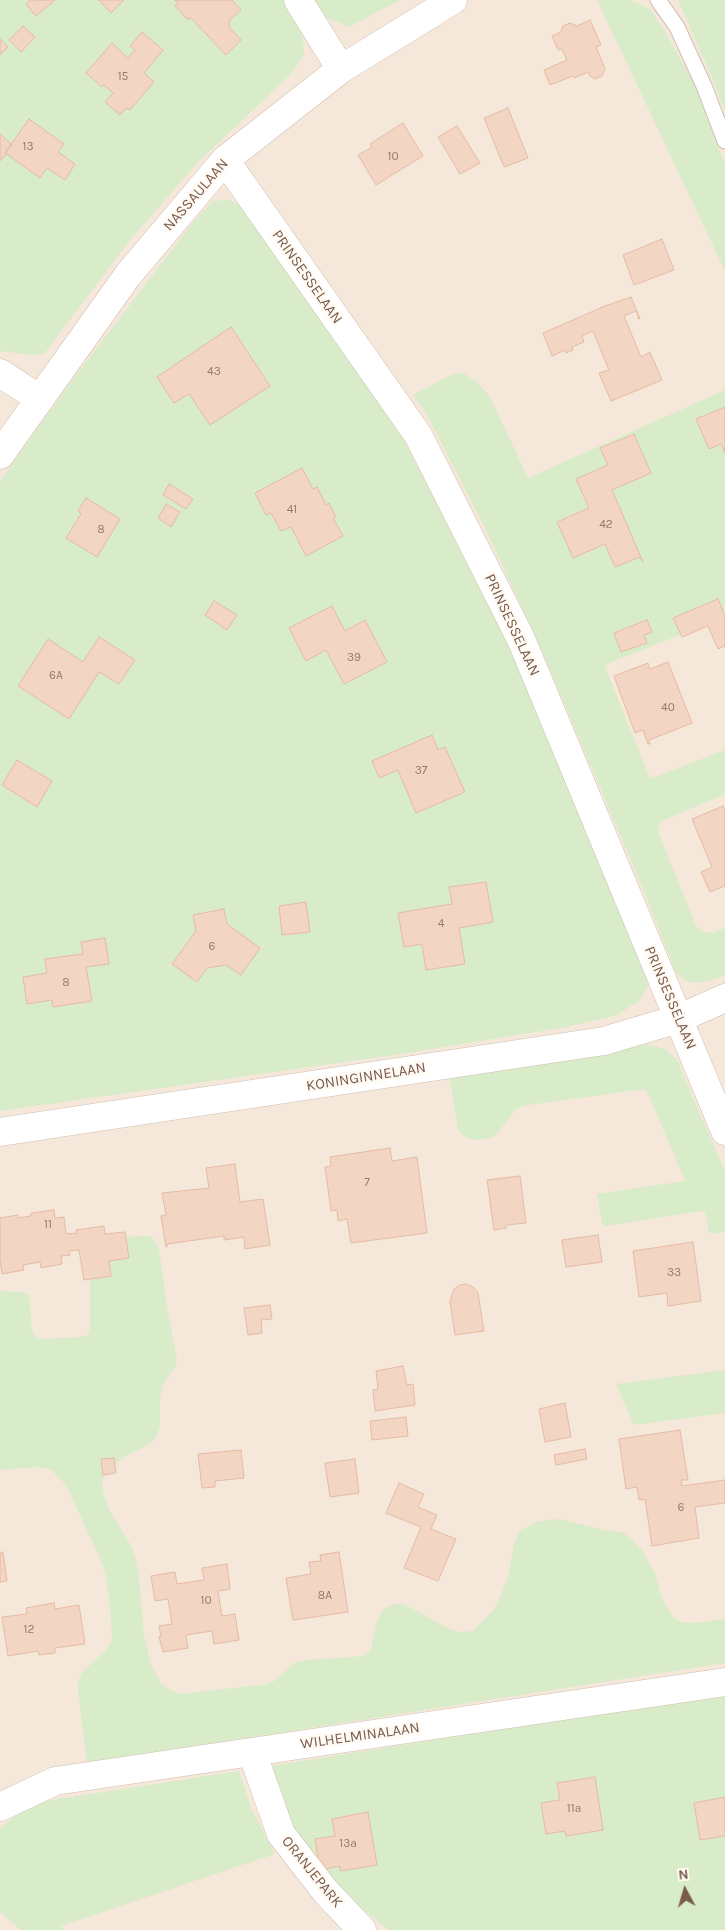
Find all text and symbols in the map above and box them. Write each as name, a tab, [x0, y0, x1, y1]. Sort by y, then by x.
house number: 15	[118, 70, 128, 84]
house number: 13	[22, 140, 34, 154]
house number: 10	[387, 150, 399, 164]
street label: NASSAULAAN	[160, 155, 232, 235]
street label: PRINSESSELAAN	[268, 227, 346, 327]
house number: 43	[207, 365, 221, 379]
house number: 41	[287, 503, 297, 517]
house number: 42	[599, 518, 613, 532]
house number: 8	[97, 523, 105, 537]
street label: PRINSESSELAAN	[480, 571, 544, 679]
house number: 39	[347, 651, 361, 665]
house number: 6A	[49, 669, 63, 683]
house number: 40	[661, 701, 675, 715]
house number: 37	[415, 764, 427, 778]
house number: 4	[438, 917, 444, 931]
house number: 6	[209, 940, 215, 954]
street label: PRINSESSELAAN	[640, 944, 700, 1052]
house number: 8	[62, 976, 70, 990]
street label: KONINGINNELAAN	[305, 1059, 427, 1095]
house number: 7	[364, 1176, 370, 1190]
house number: 11	[44, 1218, 52, 1232]
house number: 33	[667, 1266, 681, 1280]
house number: 6	[678, 1501, 684, 1515]
house number: 8A	[318, 1589, 332, 1603]
house number: 10	[200, 1594, 212, 1608]
house number: 12	[24, 1623, 34, 1637]
street label: WILHELMINALAAN	[299, 1719, 421, 1753]
house number: 11a	[567, 1802, 581, 1816]
street label: ORANJEPARK	[278, 1833, 346, 1911]
house number: 13a	[339, 1837, 357, 1851]
north arrow	[660, 1865, 710, 1915]
text: N	[677, 1866, 689, 1884]

